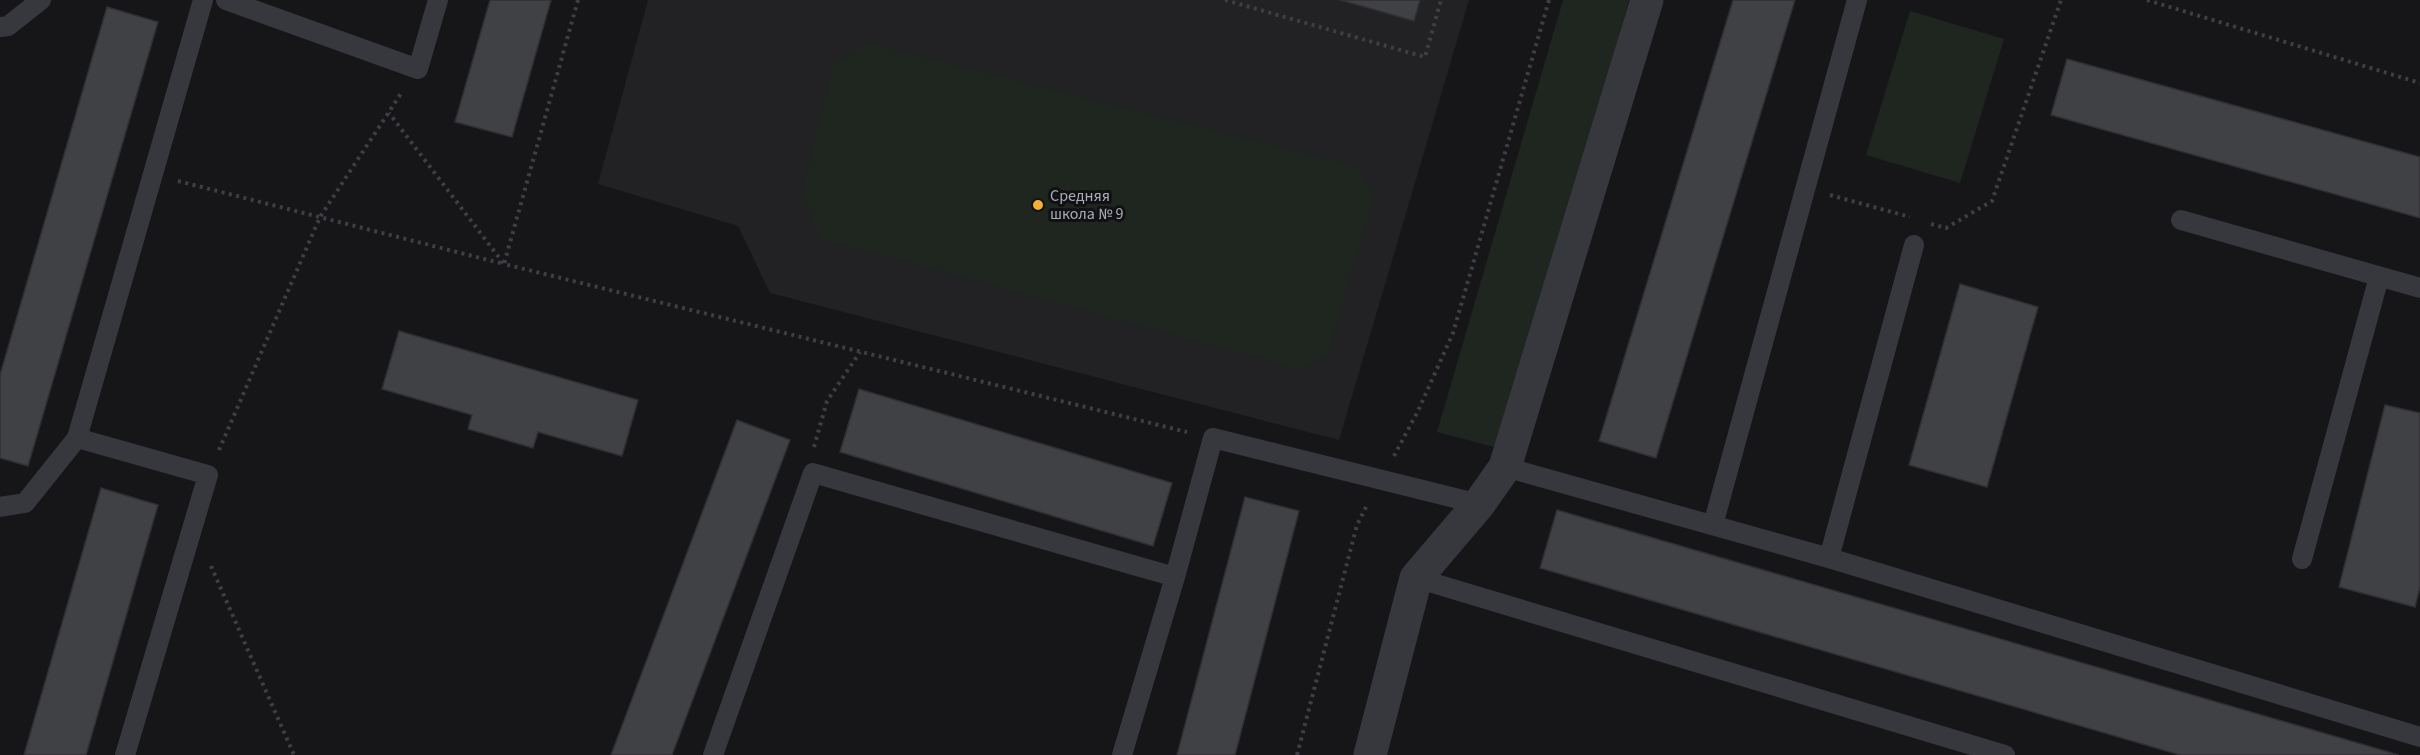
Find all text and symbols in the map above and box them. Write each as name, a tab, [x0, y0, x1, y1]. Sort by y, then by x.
place label: Средняя школа № 9	[1050, 185, 1124, 225]
marker: Средняя школа № 9	[1031, 198, 1045, 212]

